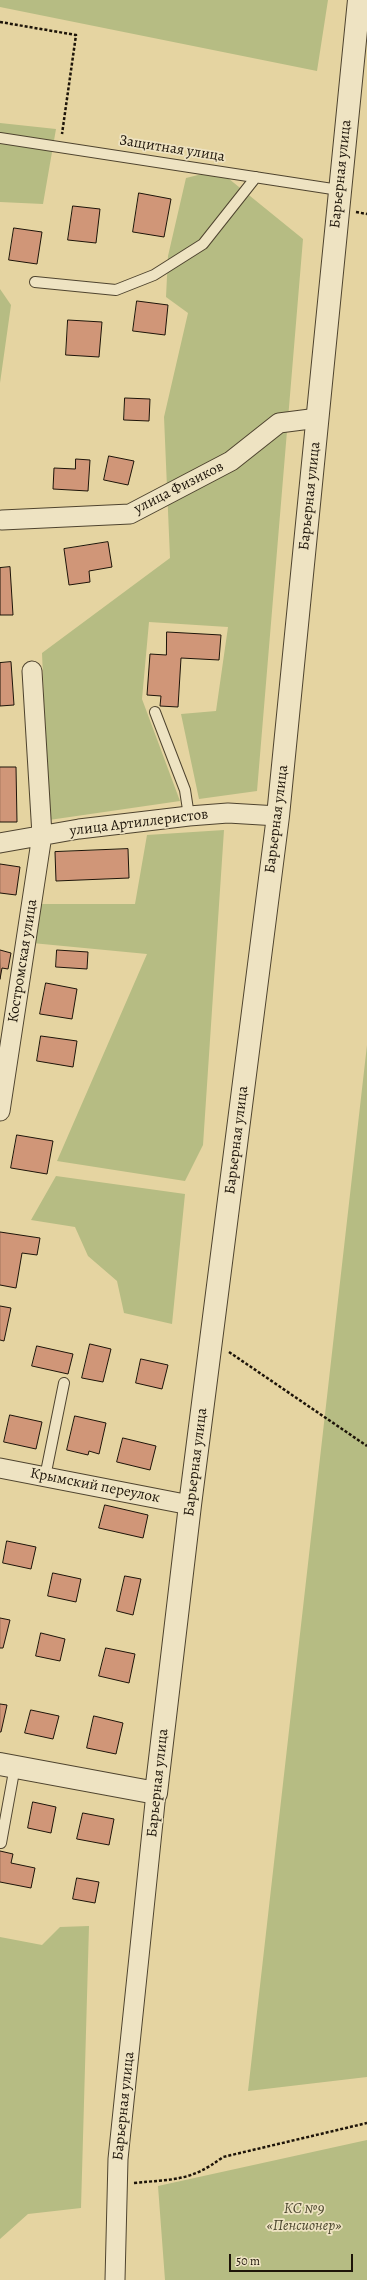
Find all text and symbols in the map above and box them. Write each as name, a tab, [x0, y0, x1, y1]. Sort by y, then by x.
street label: Барьерная улица	[326, 119, 356, 229]
street label: Защитная улица	[118, 132, 226, 166]
street label: Барьерная улица	[295, 441, 325, 551]
street label: улица Физиков	[131, 458, 227, 518]
street label: Барьерная улица	[261, 764, 293, 874]
street label: улица Артиллеристов	[69, 806, 209, 840]
street label: Костромская улица	[4, 898, 42, 1024]
street label: Барьерная улица	[221, 1085, 253, 1195]
street label: Барьерная улица	[180, 1407, 212, 1517]
street label: Крымский переулок	[29, 1465, 161, 1507]
street label: Барьерная улица	[143, 1728, 173, 1838]
street label: Барьерная улица	[109, 2051, 139, 2161]
park label: КС №9 «Пенсионер»	[267, 2200, 341, 2235]
scale bar	[231, 2246, 355, 2272]
text: 50 m	[236, 2253, 260, 2269]

